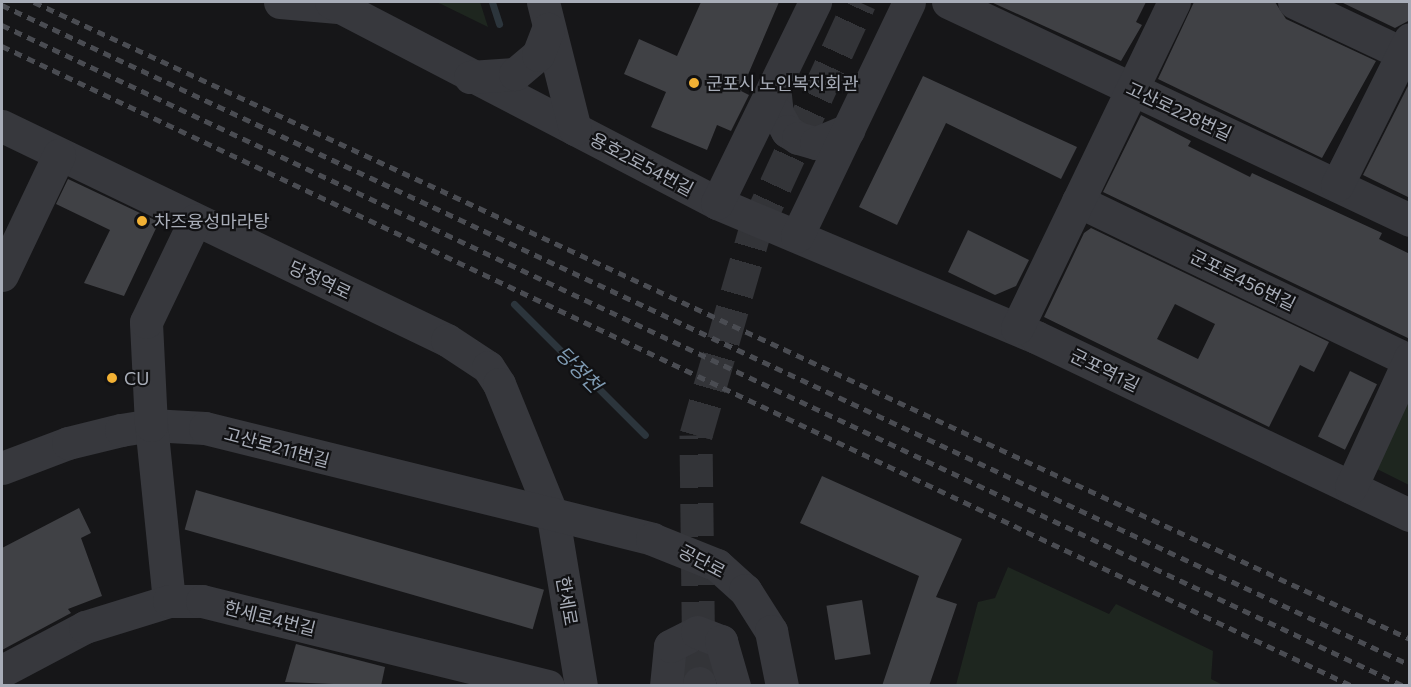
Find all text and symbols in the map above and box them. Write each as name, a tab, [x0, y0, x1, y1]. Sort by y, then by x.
place label: 군포시 노인복지회관	[706, 72, 858, 94]
marker: 군포시 노인복지회관	[687, 76, 701, 90]
street label: 고산로228번길	[1123, 77, 1235, 145]
street label: 용호2로54번길	[587, 128, 697, 200]
place label: 차즈융성마라탕	[154, 210, 270, 232]
marker: 차즈융성마라탕	[135, 214, 149, 228]
street label: 군포로456번길	[1187, 245, 1299, 315]
street label: 당정역로	[285, 256, 355, 304]
water label: 당정천	[551, 341, 607, 397]
street label: 군포역1길	[1067, 344, 1143, 396]
place label: CU	[124, 367, 149, 389]
marker: CU	[105, 371, 119, 385]
street label: 고산로211번길	[222, 423, 332, 471]
street label: 공단로	[675, 540, 729, 582]
street label: 한세로	[552, 575, 582, 627]
street label: 한세로4번길	[222, 596, 318, 640]

